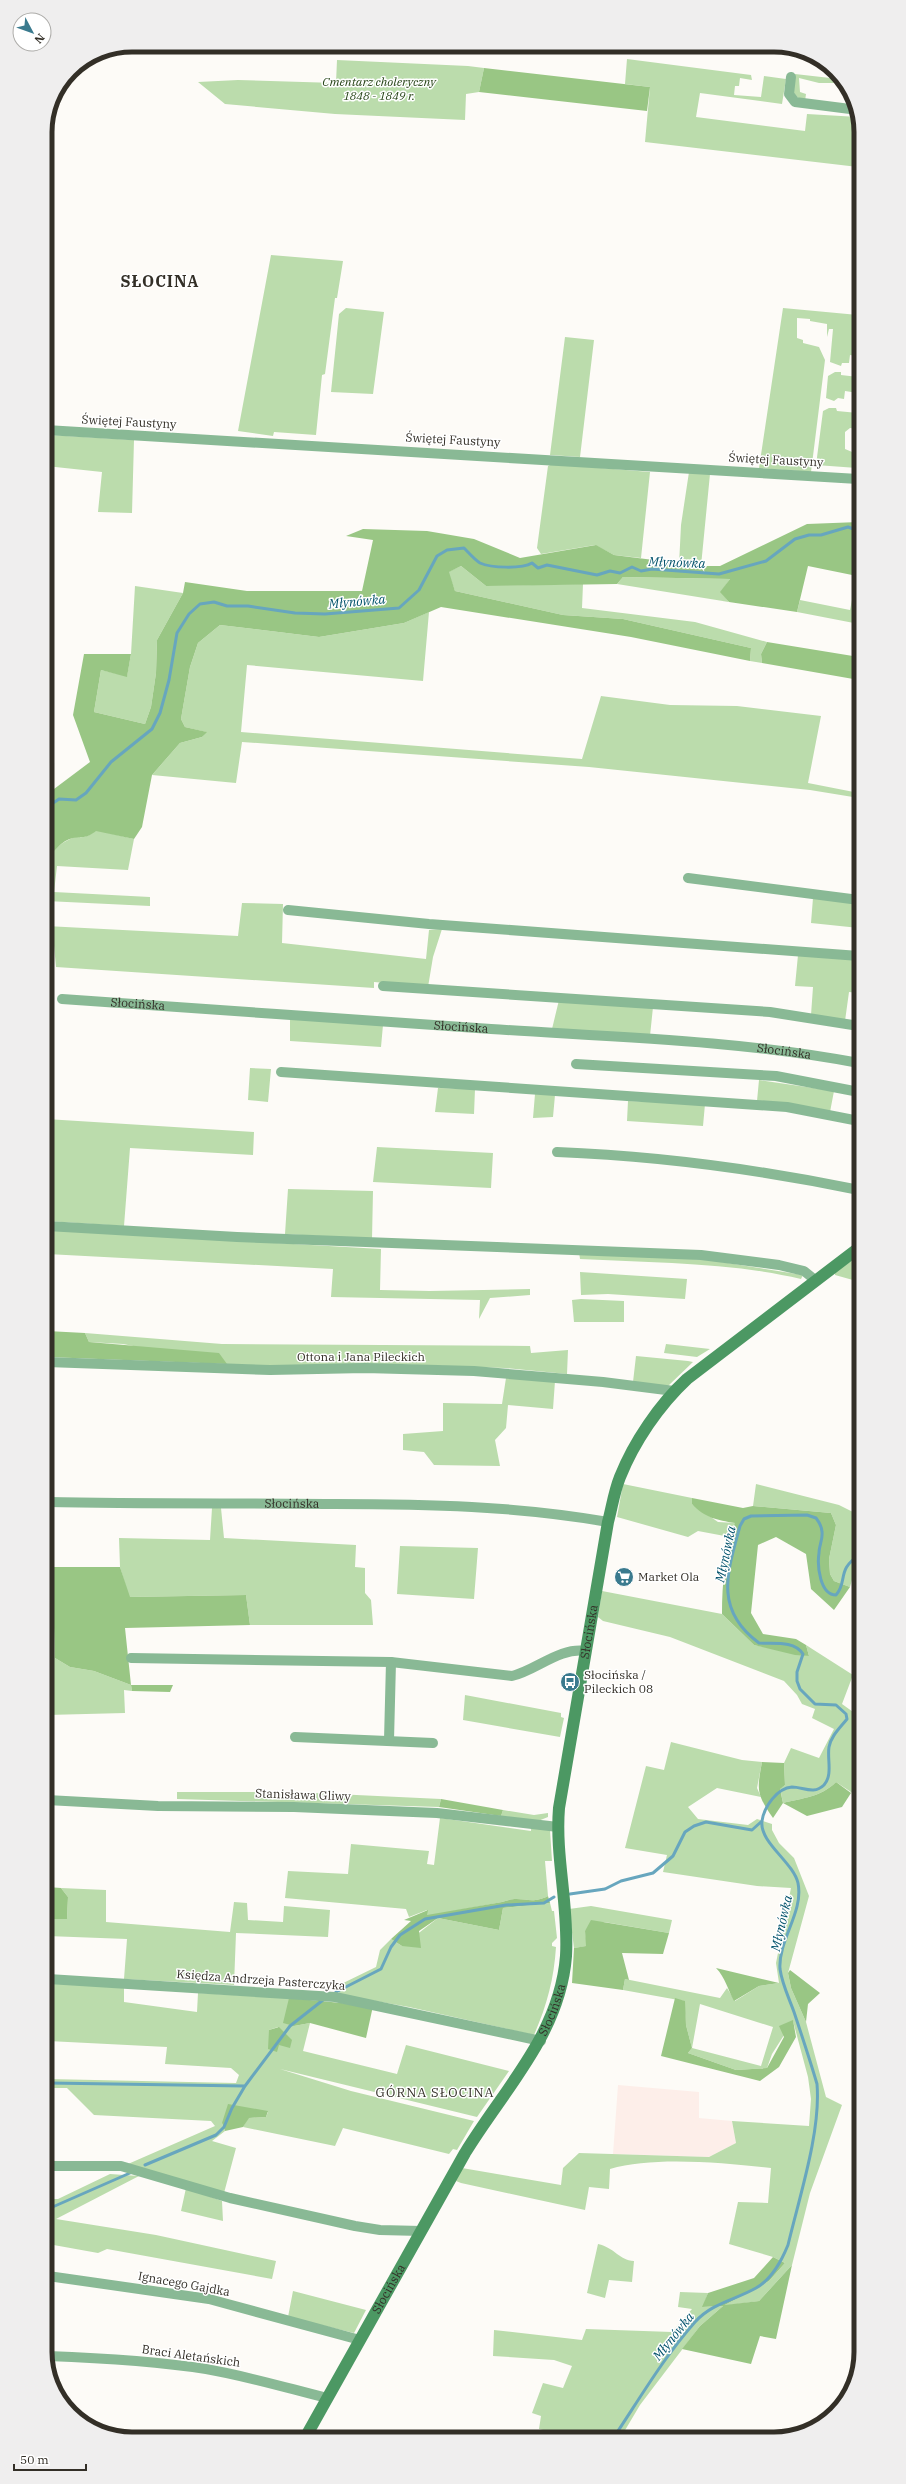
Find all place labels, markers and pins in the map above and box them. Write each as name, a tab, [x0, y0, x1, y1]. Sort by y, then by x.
supermarket icon: Market Ola	[613, 1566, 635, 1588]
place label: Market Ola	[638, 1569, 700, 1584]
place label: Słocińska / Pileckich 08	[584, 1667, 653, 1696]
bus stop icon: Słocińska / Pileckich 08	[559, 1671, 581, 1693]

